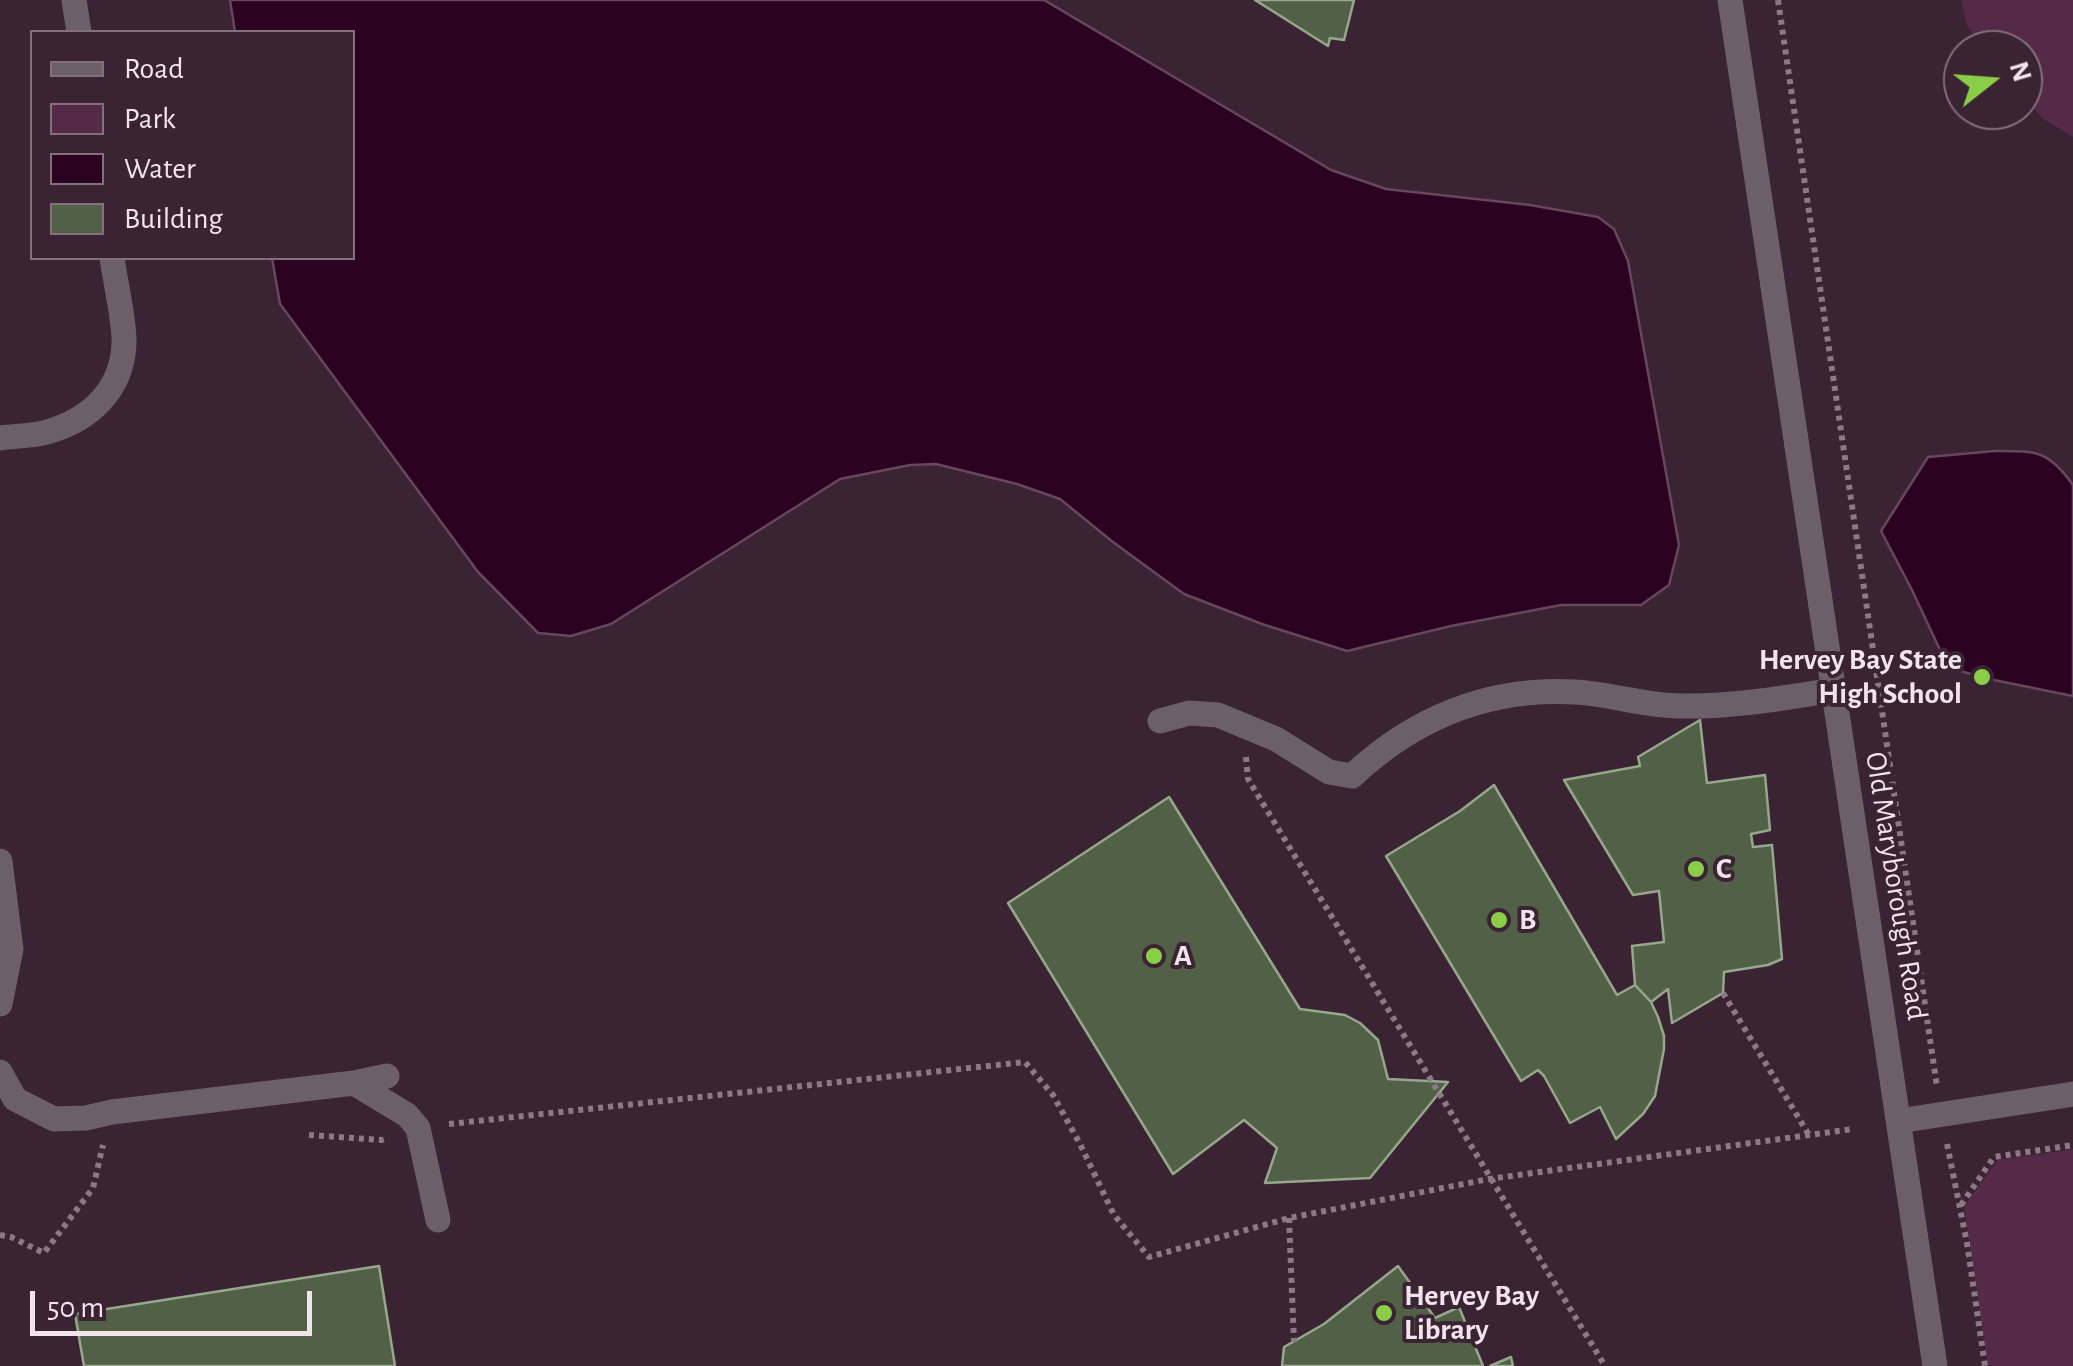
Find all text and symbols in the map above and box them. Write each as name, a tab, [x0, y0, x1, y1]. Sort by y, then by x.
legend	[30, 30, 355, 260]
north arrow	[1943, 30, 2043, 130]
text: Road	[124, 54, 184, 84]
text: N	[2004, 58, 2036, 85]
text: Park	[124, 104, 176, 134]
text: Water	[124, 154, 196, 184]
text: Building	[124, 204, 223, 234]
place label: Hervey Bay State High School	[1759, 642, 1962, 712]
marker: Hervey Bay State High School	[1971, 666, 1993, 688]
street label: Old Maryborough Road	[1857, 749, 1935, 1023]
place label: C	[1716, 851, 1732, 887]
marker: C	[1685, 858, 1707, 880]
place label: B	[1519, 902, 1536, 938]
marker: B	[1488, 909, 1510, 931]
place label: A	[1174, 938, 1192, 974]
marker: A	[1143, 945, 1165, 967]
scale bar	[35, 1271, 318, 1333]
place label: Hervey Bay Library	[1404, 1278, 1539, 1348]
text: 50 m	[47, 1293, 104, 1323]
marker: Hervey Bay Library	[1373, 1302, 1395, 1324]

